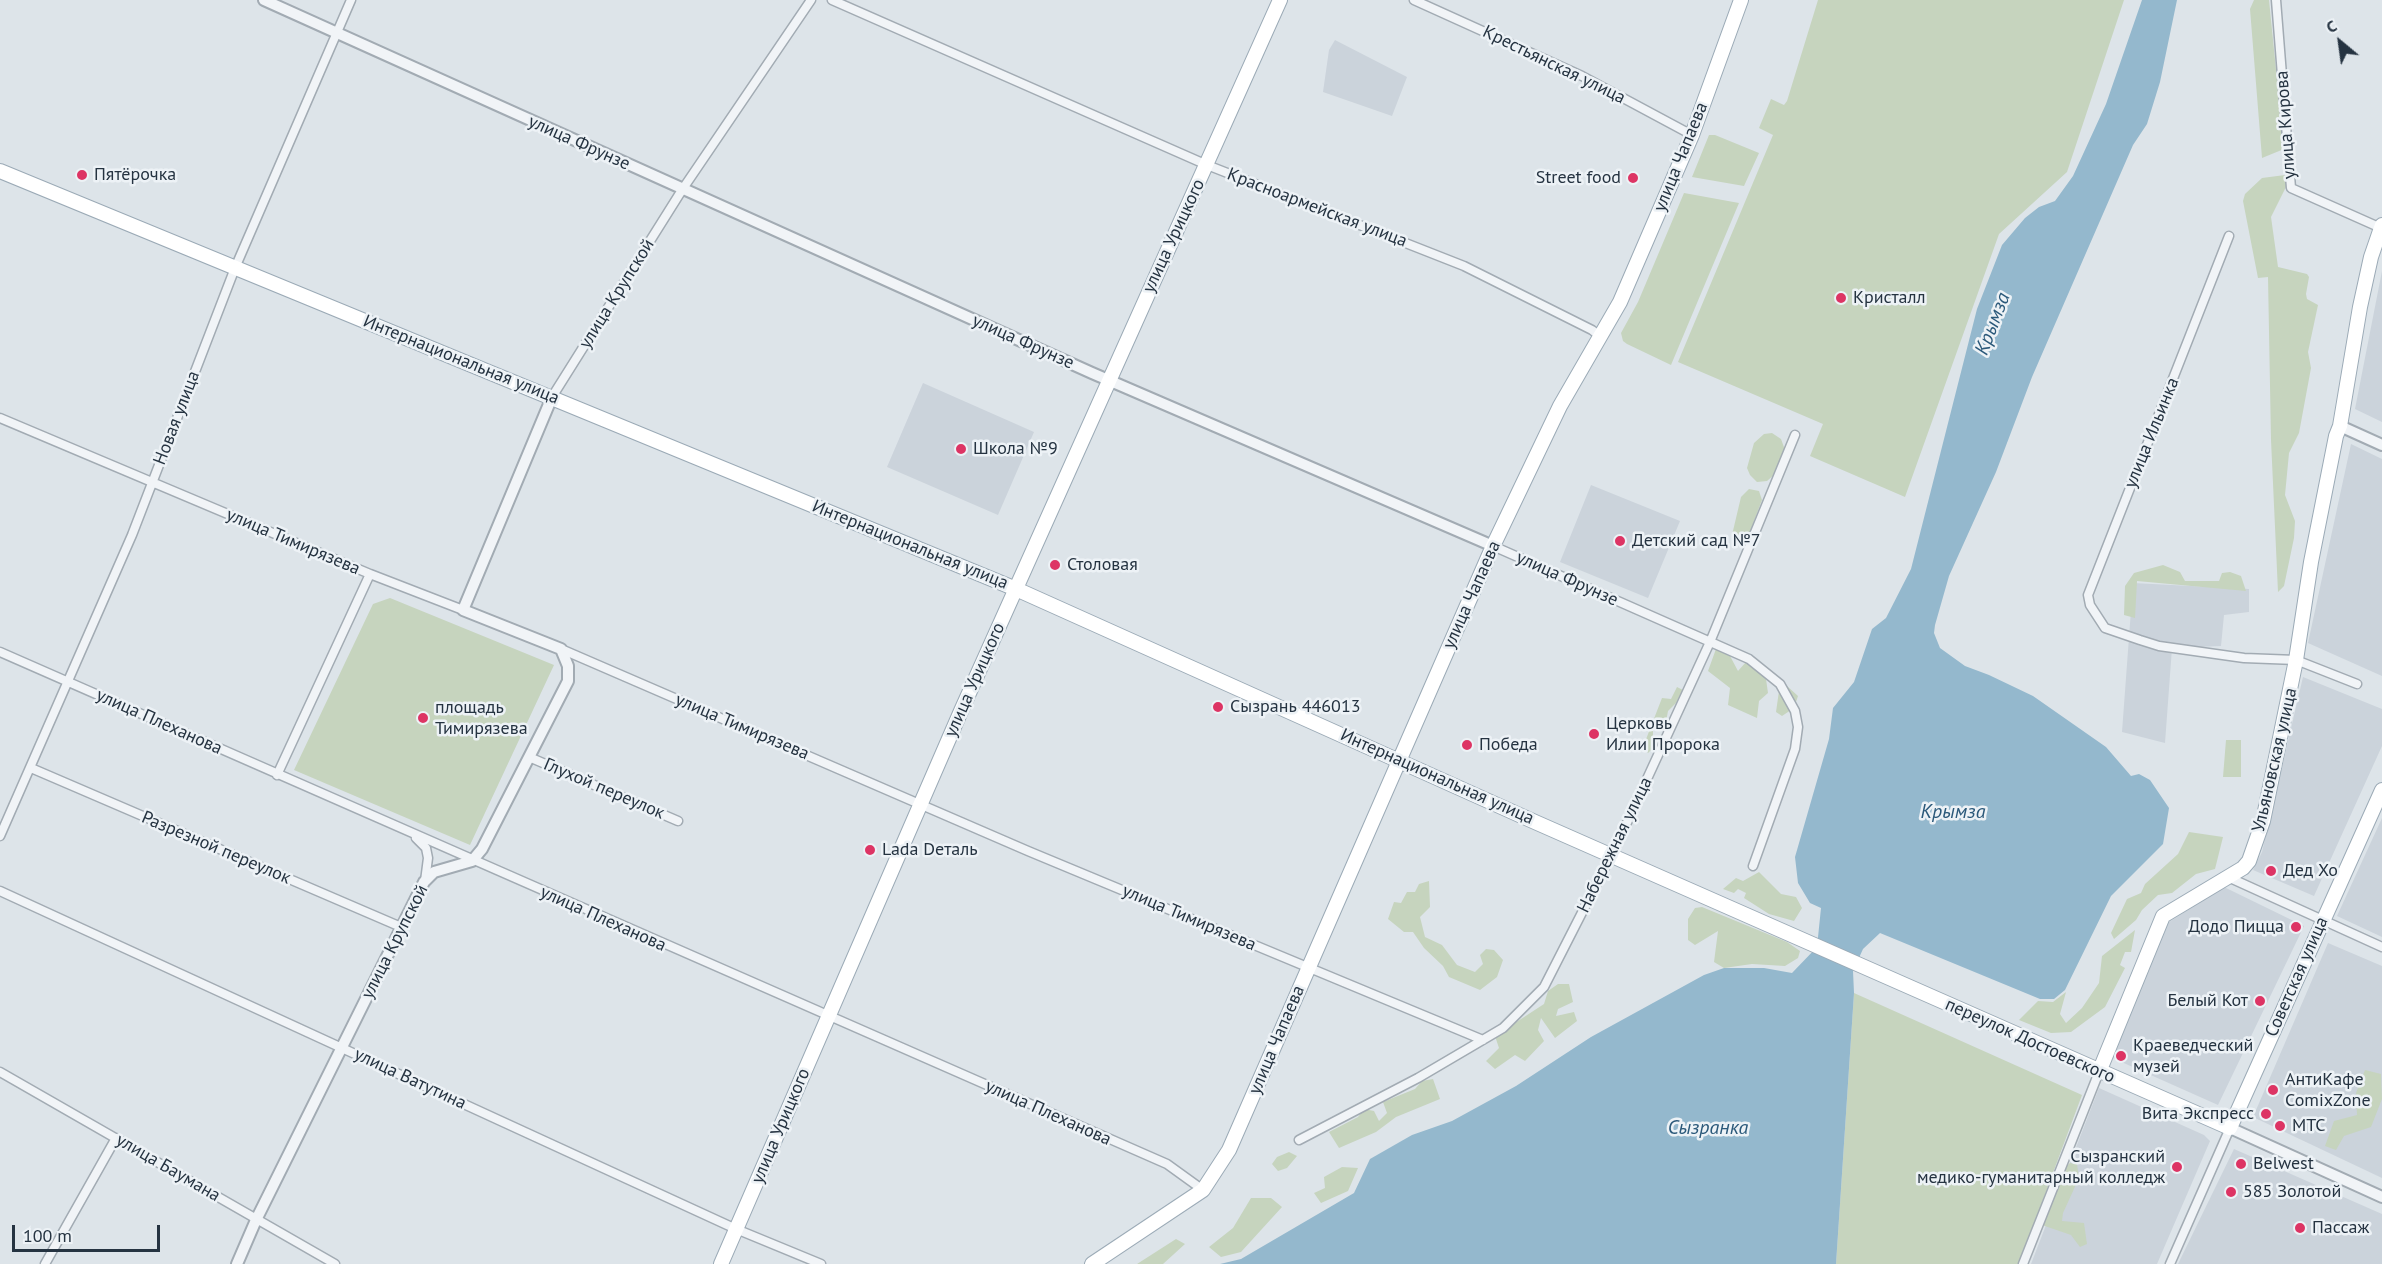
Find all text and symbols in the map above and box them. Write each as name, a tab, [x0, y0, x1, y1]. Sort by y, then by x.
north arrow	[2310, 12, 2370, 72]
text: С	[2323, 15, 2340, 37]
street label: Крестьянская улица	[1479, 21, 1629, 109]
street label: улица Кирова	[2271, 70, 2301, 180]
street label: улица Чапаева	[1649, 99, 1713, 215]
street label: улица Фрунзе	[525, 111, 633, 175]
place label: Пятёрочка	[94, 164, 176, 186]
street label: Красноармейская улица	[1224, 164, 1410, 252]
place label: Street food	[1536, 167, 1621, 189]
marker: Пятёрочка	[75, 168, 89, 182]
marker: Street food	[1626, 171, 1640, 185]
street label: улица Урицкого	[1138, 176, 1210, 296]
street label: улица Крупской	[575, 235, 659, 353]
place label: Кристалл	[1853, 287, 1926, 309]
water label: Крымза	[1970, 289, 2016, 359]
marker: Кристалл	[1834, 291, 1848, 305]
street label: улица Фрунзе	[969, 310, 1077, 374]
street label: Интернациональная улица	[360, 311, 562, 409]
street label: Новая улица	[149, 368, 205, 468]
street label: улица Ильинка	[2120, 375, 2184, 491]
place label: Школа №9	[973, 438, 1058, 460]
marker: Школа №9	[954, 442, 968, 456]
street label: Интернациональная улица	[809, 496, 1011, 594]
street label: улица Тимирязева	[223, 504, 363, 580]
place label: Детский сад №7	[1632, 530, 1761, 552]
marker: Детский сад №7	[1613, 534, 1627, 548]
street label: улица Чапаева	[1439, 538, 1505, 652]
street label: улица Фрунзе	[1513, 547, 1621, 611]
place label: Столовая	[1067, 554, 1138, 576]
marker: Столовая	[1048, 558, 1062, 572]
street label: улица Урицкого	[940, 619, 1010, 741]
street label: улица Плеханова	[93, 685, 225, 759]
street label: Ульяновская улица	[2248, 686, 2302, 834]
street label: улица Тимирязева	[672, 689, 812, 765]
place label: Сызрань 446013	[1230, 696, 1360, 718]
place label: площадь Тимирязева	[435, 697, 528, 740]
marker: Сызрань 446013	[1211, 700, 1225, 714]
marker: площадь Тимирязева	[416, 711, 430, 725]
place label: Церковь Илии Пророка	[1606, 713, 1720, 756]
street label: Интернациональная улица	[1337, 725, 1537, 829]
marker: Церковь Илии Пророка	[1587, 727, 1601, 741]
place label: Победа	[1479, 734, 1538, 756]
marker: Победа	[1460, 738, 1474, 752]
street label: Глухой переулок	[540, 754, 668, 824]
street label: Набережная улица	[1573, 774, 1657, 916]
water label: Крымза	[1921, 800, 1985, 824]
street label: Разрезной переулок	[138, 807, 294, 889]
place label: Lada Dеталь	[882, 839, 978, 861]
marker: Lada Dеталь	[863, 843, 877, 857]
place label: Дед Хо	[2283, 860, 2338, 882]
marker: Дед Хо	[2264, 864, 2278, 878]
street label: улица Тимирязева	[1119, 880, 1259, 956]
street label: улица Крупской	[357, 881, 433, 1003]
street label: улица Плеханова	[537, 882, 669, 956]
street label: Советская улица	[2261, 914, 2333, 1040]
place label: Додо Пицца	[2188, 916, 2284, 938]
marker: Додо Пицца	[2289, 920, 2303, 934]
street label: улица Чапаева	[1244, 982, 1310, 1098]
place label: Белый Кот	[2167, 990, 2248, 1012]
street label: переулок Достоевского	[1942, 994, 2118, 1088]
marker: Белый Кот	[2253, 994, 2267, 1008]
place label: Краеведческий музей	[2133, 1035, 2253, 1078]
street label: улица Ватутина	[350, 1044, 470, 1114]
marker: Краеведческий музей	[2114, 1049, 2128, 1063]
street label: улица Урицкого	[747, 1065, 815, 1187]
place label: АнтиКафе ComixZone	[2285, 1069, 2371, 1112]
street label: улица Плеханова	[982, 1076, 1114, 1150]
marker: АнтиКафе ComixZone	[2266, 1083, 2280, 1097]
place label: Вита Экспресс	[2142, 1103, 2254, 1125]
marker: Вита Экспресс	[2259, 1107, 2273, 1121]
place label: МТС	[2292, 1115, 2326, 1137]
water label: Сызранка	[1668, 1116, 1748, 1140]
marker: МТС	[2273, 1119, 2287, 1133]
street label: улица Баумана	[112, 1129, 224, 1207]
place label: Сызранский медико-гуманитарный колледж	[1917, 1146, 2165, 1188]
place label: Belwest	[2253, 1153, 2314, 1175]
marker: Belwest	[2234, 1157, 2248, 1171]
marker: Сызранский медико-гуманитарный колледж	[2170, 1160, 2184, 1174]
place label: 585 Золотой	[2243, 1181, 2341, 1203]
marker: 585 Золотой	[2224, 1185, 2238, 1199]
scale bar	[15, 1213, 164, 1251]
place label: Пассаж	[2312, 1217, 2369, 1239]
marker: Пассаж	[2293, 1221, 2307, 1235]
text: 100 m	[23, 1224, 72, 1247]

